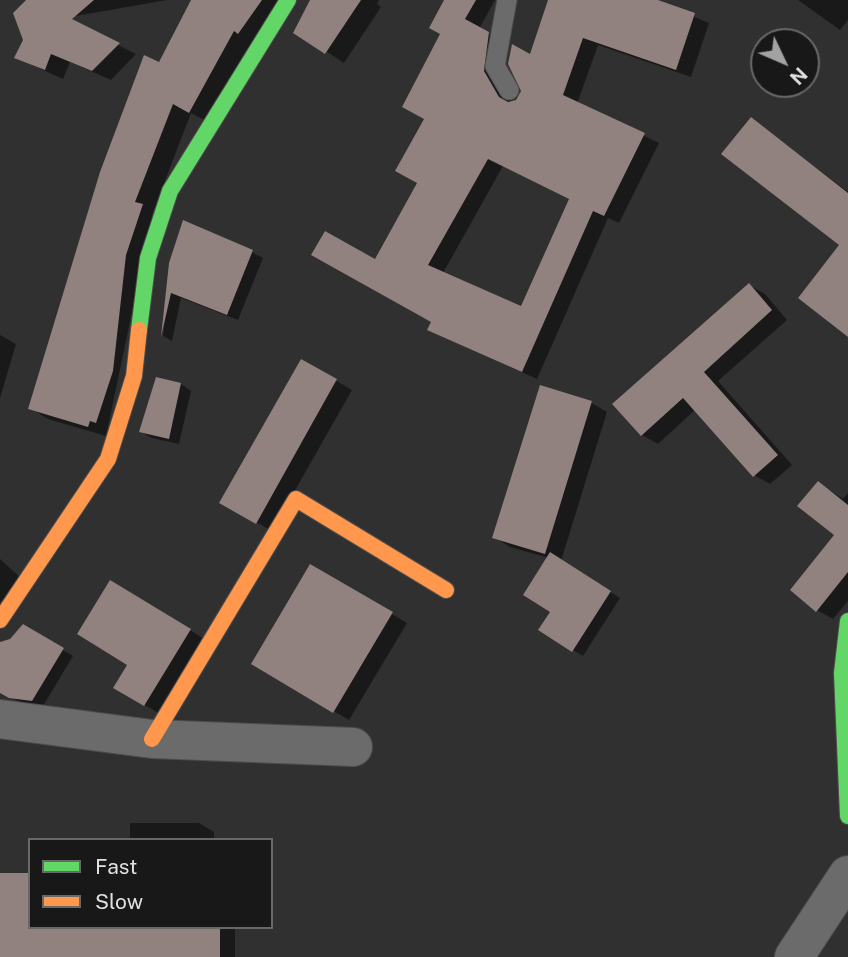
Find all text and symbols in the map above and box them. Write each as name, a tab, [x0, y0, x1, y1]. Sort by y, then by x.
north arrow	[750, 28, 820, 98]
text: N	[786, 63, 812, 89]
legend	[28, 838, 273, 929]
text: Fast	[95, 854, 137, 879]
text: Slow	[95, 889, 143, 914]

